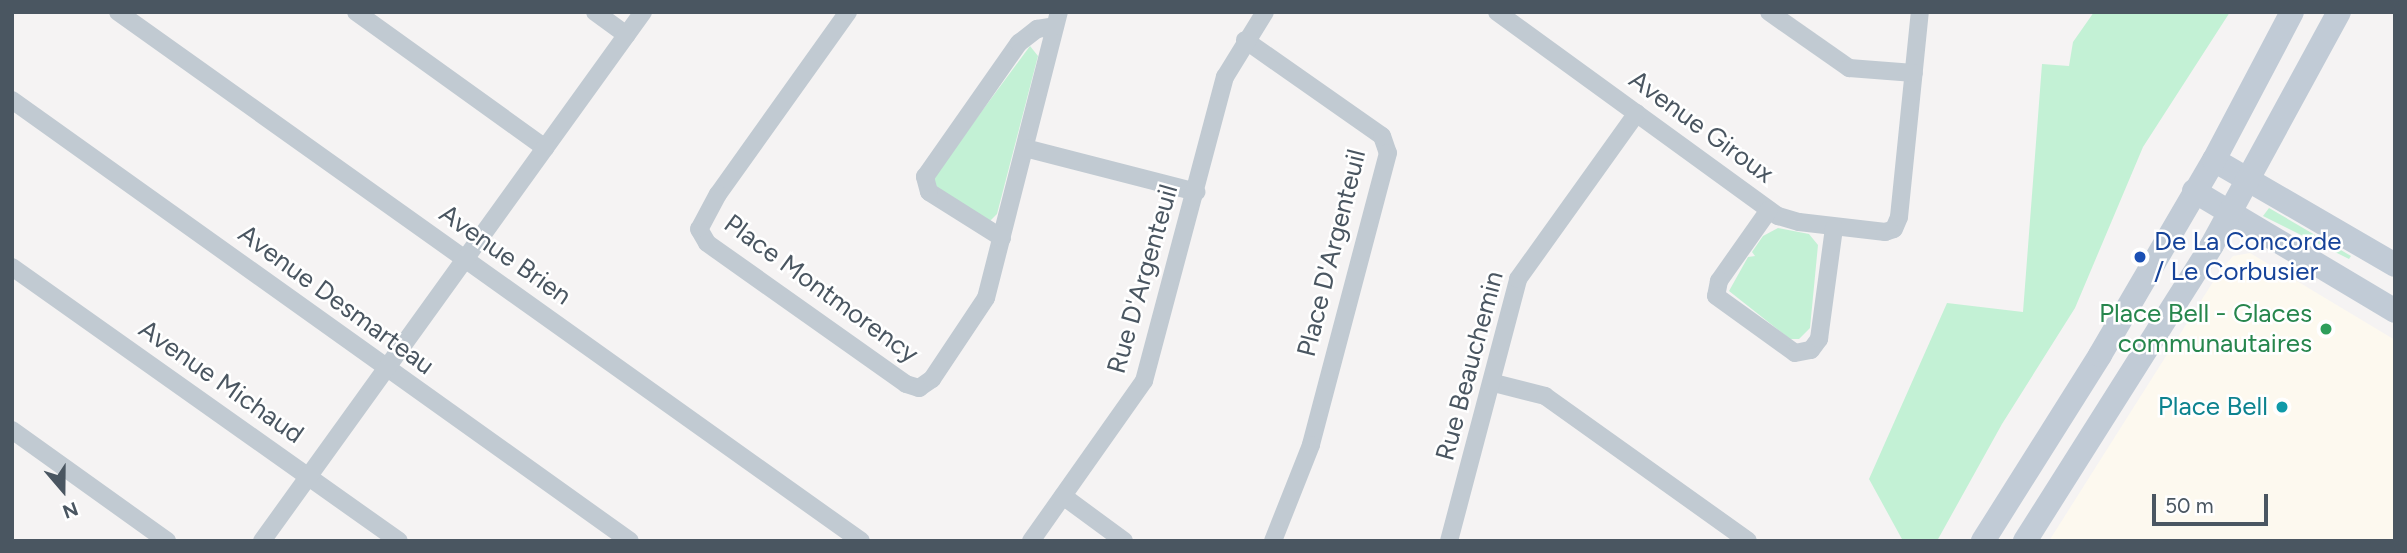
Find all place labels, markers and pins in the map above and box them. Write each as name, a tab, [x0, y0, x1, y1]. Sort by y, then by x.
place label: De La Concorde / Le Corbusier	[2154, 226, 2341, 288]
marker: De La Concorde / Le Corbusier	[2132, 249, 2148, 265]
place label: Place Bell - Glaces communautaires	[2099, 298, 2312, 360]
marker: Place Bell - Glaces communautaires	[2318, 321, 2334, 337]
place label: Place Bell	[2158, 391, 2268, 423]
marker: Place Bell	[2274, 399, 2290, 415]

